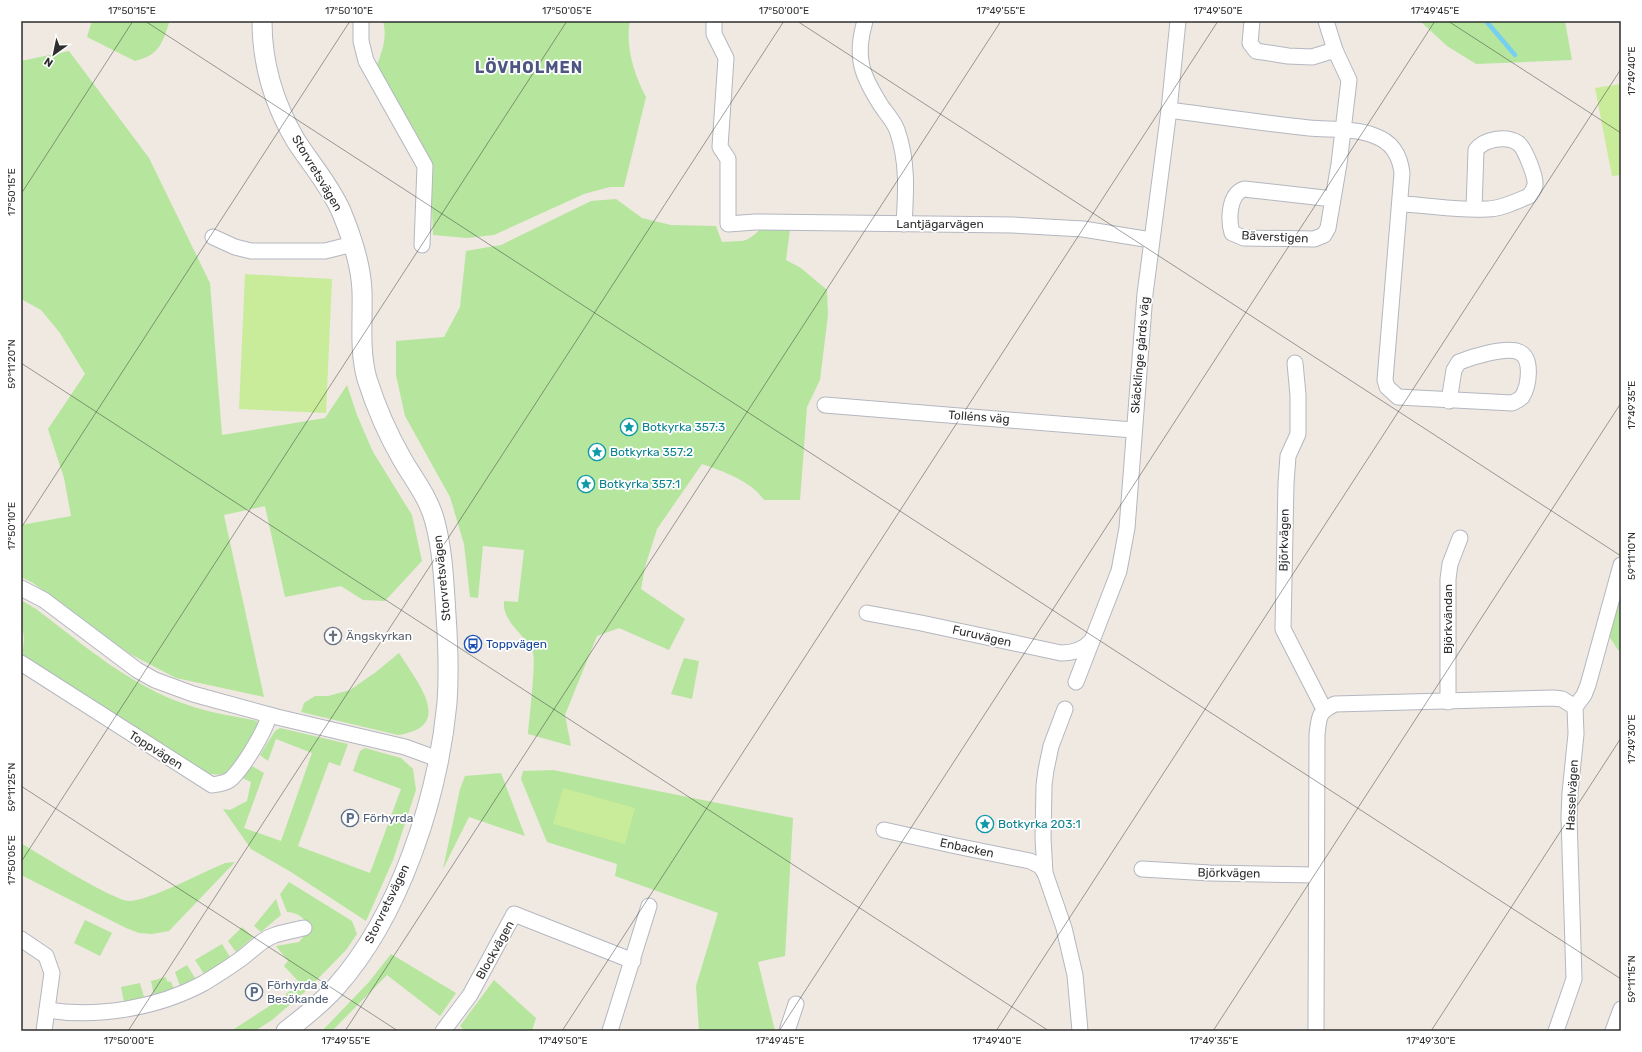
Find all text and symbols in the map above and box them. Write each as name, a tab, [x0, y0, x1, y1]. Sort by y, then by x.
text: 17°50'15"E	[108, 5, 156, 17]
text: 17°50'10"E	[325, 5, 373, 17]
text: 17°50'05"E	[542, 5, 592, 17]
text: 17°50'00"E	[759, 5, 809, 17]
text: 17°49'55"E	[977, 5, 1025, 17]
text: 17°49'50"E	[1193, 5, 1243, 17]
text: 17°49'45"E	[1411, 5, 1459, 17]
north arrow	[34, 34, 74, 74]
text: 17°49'40"E	[1626, 47, 1638, 95]
text: N	[42, 54, 56, 70]
district label: LÖVHOLMEN	[475, 57, 583, 77]
street label: Storvretsvägen	[289, 132, 345, 214]
text: 17°50'15"E	[6, 168, 18, 216]
street label: Lantjägarvägen	[896, 217, 984, 231]
street label: Bäverstigen	[1241, 228, 1309, 246]
street label: Skäcklinge gårds väg	[1128, 296, 1152, 414]
text: 59°11'20"N	[6, 339, 18, 389]
text: 17°49'35"E	[1626, 381, 1638, 429]
street label: Tolléns väg	[948, 408, 1010, 426]
place icon: Botkyrka 357:3	[619, 417, 639, 437]
place label: Botkyrka 357:3	[642, 420, 725, 434]
place icon: Botkyrka 357:2	[587, 442, 607, 462]
place label: Botkyrka 357:2	[610, 445, 693, 459]
place icon: Botkyrka 357:1	[576, 474, 596, 494]
place label: Botkyrka 357:1	[599, 477, 680, 491]
text: 17°50'10"E	[6, 502, 18, 550]
street label: Björkvägen	[1276, 508, 1292, 572]
text: 59°11'10"N	[1626, 532, 1638, 580]
street label: Storvretsvägen	[431, 534, 453, 622]
street label: Björkvändan	[1441, 584, 1455, 654]
street label: Furuvägen	[951, 622, 1013, 650]
church icon: Ängskyrkan	[323, 626, 343, 646]
place label: Ängskyrkan	[346, 629, 412, 643]
bus stop icon: Toppvägen	[463, 634, 483, 654]
place label: Toppvägen	[486, 637, 547, 651]
text: 17°49'30"E	[1626, 714, 1638, 764]
street label: Toppvägen	[126, 728, 186, 772]
street label: Hasselvägen	[1563, 759, 1581, 831]
text: 59°11'25"N	[6, 762, 18, 812]
parking icon: Förhyrda	[340, 808, 360, 828]
place label: Förhyrda	[363, 811, 413, 825]
place icon: Botkyrka 203:1	[975, 814, 995, 834]
place label: Botkyrka 203:1	[998, 817, 1081, 831]
text: 17°50'05"E	[6, 835, 18, 885]
street label: Enbacken	[939, 835, 995, 861]
street label: Storvretsvägen	[362, 862, 412, 946]
street label: Björkvägen	[1197, 865, 1261, 881]
street label: Blockvägen	[473, 918, 517, 982]
text: 59°11'15"N	[1626, 955, 1638, 1003]
place label: Förhyrda & Besökande	[267, 978, 329, 1006]
parking icon: Förhyrda & Besökande	[244, 982, 264, 1002]
text: 17°50'00"E	[104, 1035, 154, 1047]
text: 17°49'55"E	[322, 1035, 370, 1047]
text: 17°49'50"E	[538, 1035, 588, 1047]
text: 17°49'45"E	[756, 1035, 804, 1047]
text: 17°49'40"E	[973, 1035, 1021, 1047]
text: 17°49'35"E	[1190, 1035, 1238, 1047]
text: 17°49'30"E	[1406, 1035, 1456, 1047]

